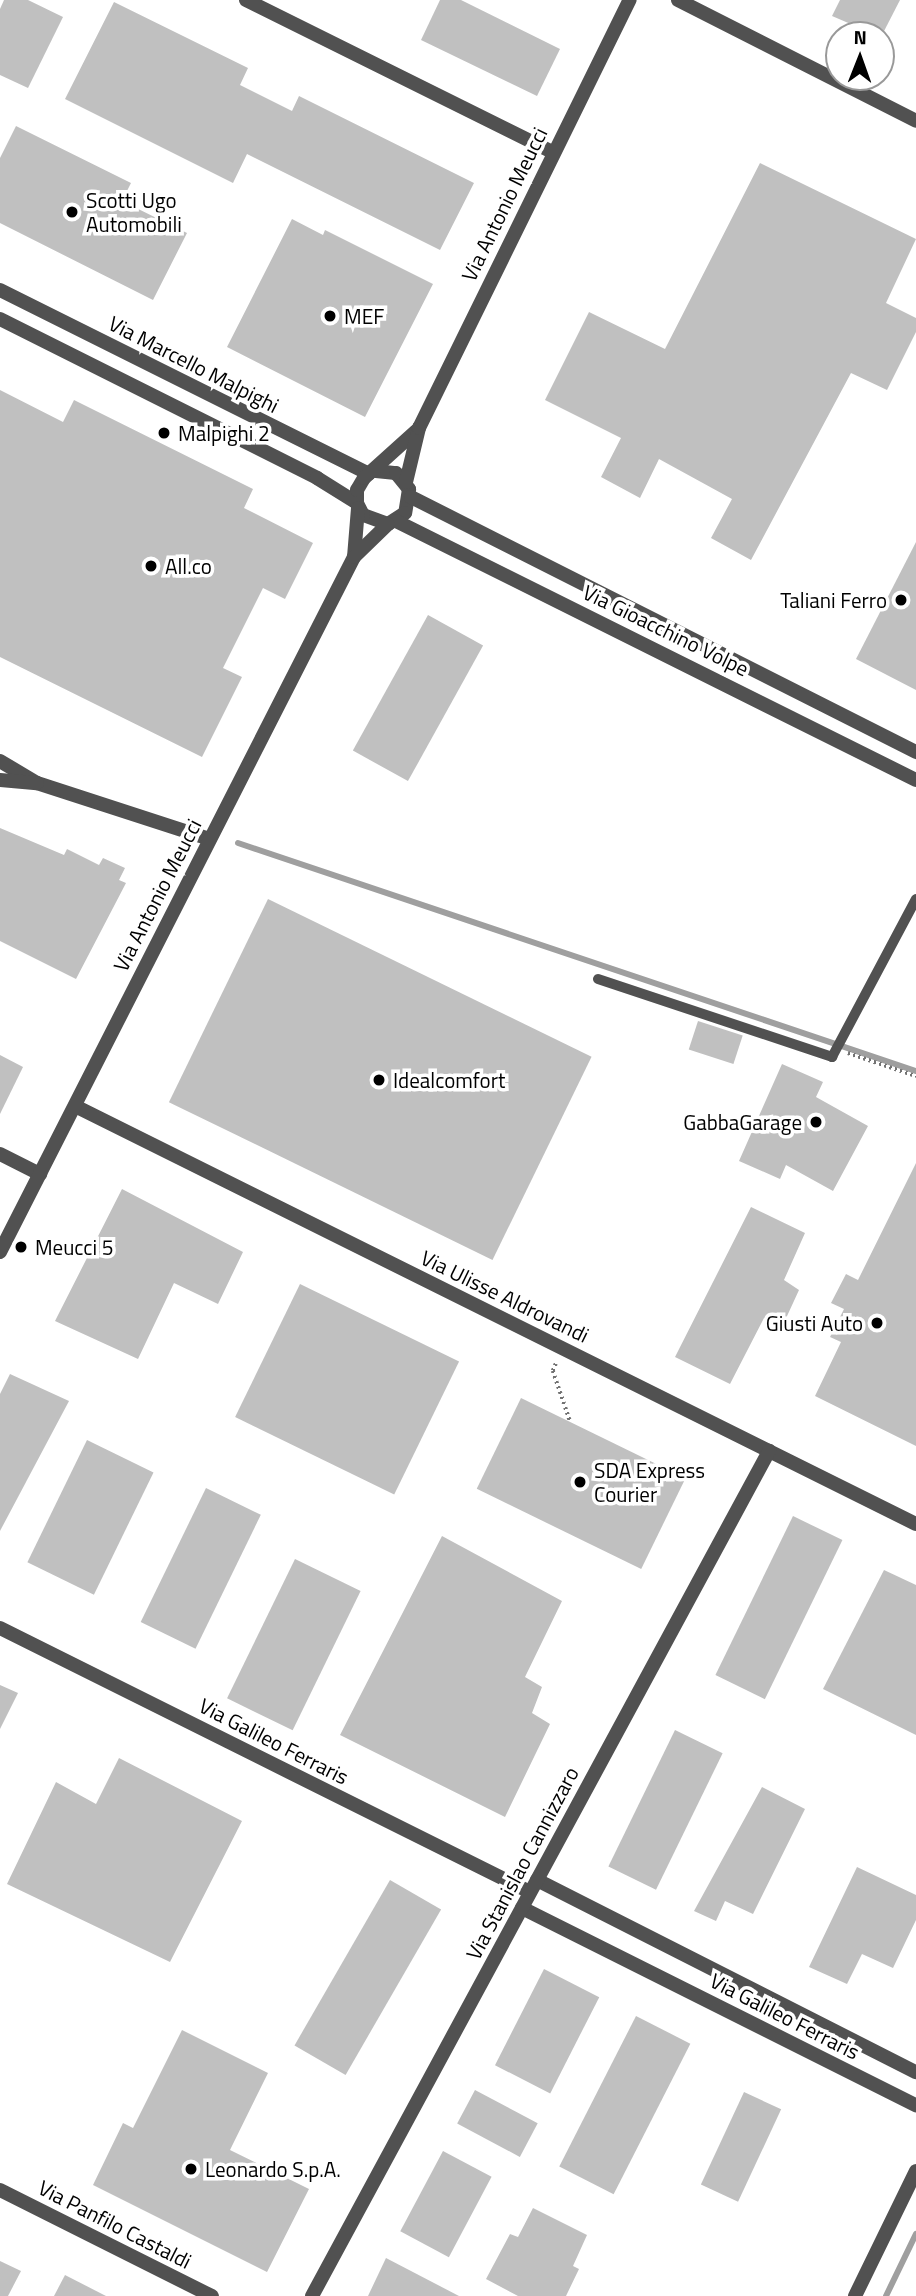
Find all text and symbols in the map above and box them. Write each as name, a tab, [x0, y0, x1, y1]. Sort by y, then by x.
north arrow	[825, 21, 895, 91]
text: N	[853, 22, 867, 51]
street label: Via Antonio Meucci	[456, 123, 552, 285]
place label: Scotti Ugo Automobili	[86, 187, 182, 237]
marker: Scotti Ugo Automobili	[64, 204, 80, 220]
place label: MEF	[344, 303, 384, 329]
marker: MEF	[322, 308, 338, 324]
street label: Via Marcello Malpighi	[105, 310, 283, 418]
place label: Malpighi 2	[178, 420, 270, 446]
marker: Malpighi 2	[156, 425, 172, 441]
place label: All.co	[165, 553, 212, 579]
marker: All.co	[143, 558, 159, 574]
street label: Via Gioacchino Volpe	[579, 579, 753, 681]
place label: Taliani Ferro	[780, 587, 887, 613]
marker: Taliani Ferro	[893, 592, 909, 608]
street label: Via Antonio Meucci	[108, 815, 206, 975]
place label: Idealcomfort	[393, 1067, 505, 1093]
marker: Idealcomfort	[371, 1072, 387, 1088]
place label: GabbaGarage	[683, 1109, 802, 1135]
marker: GabbaGarage	[808, 1114, 824, 1130]
place label: Meucci 5	[35, 1234, 113, 1260]
marker: Meucci 5	[13, 1239, 29, 1255]
street label: Via Ulisse Aldrovandi	[417, 1244, 593, 1348]
place label: Giusti Auto	[766, 1310, 863, 1336]
marker: Giusti Auto	[869, 1315, 885, 1331]
place label: SDA Express Courier	[594, 1457, 705, 1507]
marker: SDA Express Courier	[572, 1474, 588, 1490]
street label: Via Galileo Ferraris	[195, 1693, 353, 1789]
street label: Via Stanislao Cannizzaro	[460, 1762, 584, 1964]
street label: Via Galileo Ferraris	[706, 1968, 864, 2064]
place label: Leonardo S.p.A.	[205, 2156, 341, 2182]
marker: Leonardo S.p.A.	[183, 2161, 199, 2177]
street label: Via Panfilo Castaldi	[34, 2175, 196, 2273]

